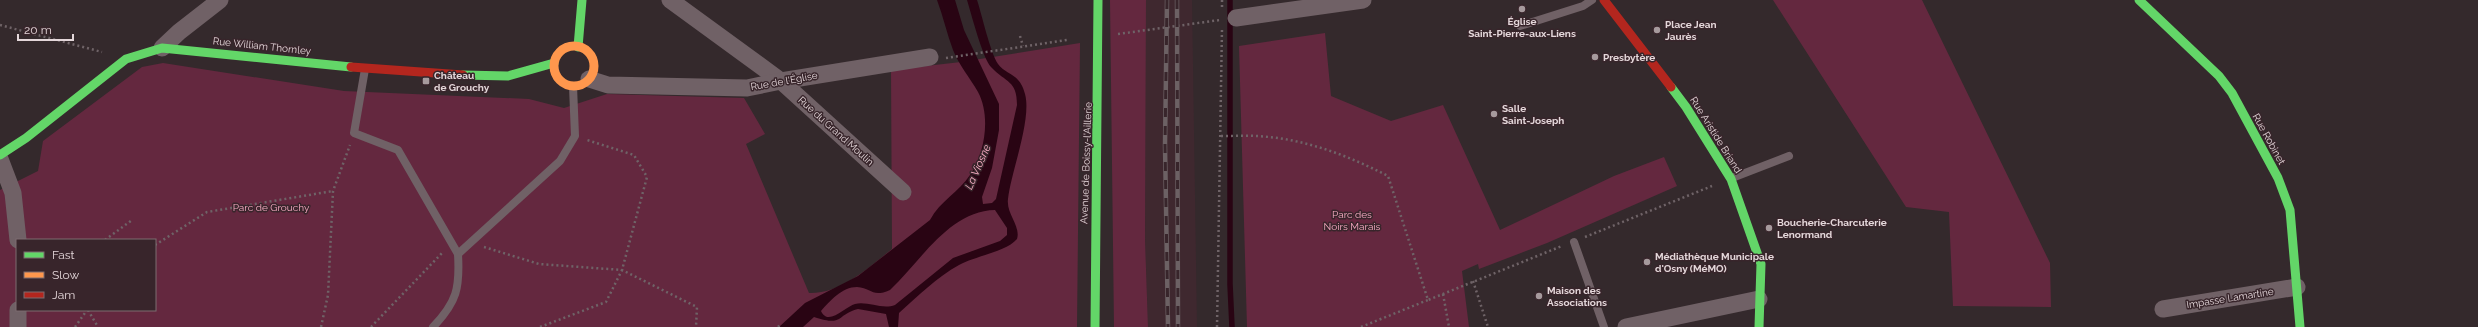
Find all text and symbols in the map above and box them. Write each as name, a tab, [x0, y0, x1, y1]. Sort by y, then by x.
marker: Église Saint-Pierre-aux-Liens	[1517, 4, 1527, 14]
scale bar	[18, 16, 73, 42]
place label: Église Saint-Pierre-aux-Liens	[1468, 16, 1576, 39]
place label: Place Jean Jaurès	[1665, 19, 1716, 42]
text: 20 m	[24, 23, 52, 37]
marker: Place Jean Jaurès	[1652, 25, 1662, 35]
street label: Rue William Thornley	[212, 35, 312, 57]
marker: Presbytère	[1590, 52, 1600, 62]
place label: Presbytère	[1603, 52, 1655, 63]
place label: Château de Grouchy	[434, 70, 490, 93]
street label: Rue de l'Église	[750, 70, 818, 92]
marker: Château de Grouchy	[421, 76, 431, 86]
street label: Rue du Grand Moulin	[796, 94, 876, 168]
street label: Rue Aristide Briand	[1688, 95, 1744, 175]
street label: Avenue de Boissy-l'Aillerie	[1078, 102, 1094, 224]
place label: Salle Saint-Joseph	[1502, 103, 1564, 126]
marker: Salle Saint-Joseph	[1489, 109, 1499, 119]
street label: Rue Robinet	[2250, 112, 2288, 167]
water label: La Viosne	[962, 142, 994, 191]
park label: Parc de Grouchy	[233, 202, 310, 213]
park label: Parc des Noirs Marais	[1324, 209, 1381, 232]
place label: Boucherie-Charcuterie Lenormand	[1777, 217, 1887, 240]
marker: Boucherie-Charcuterie Lenormand	[1764, 223, 1774, 233]
legend	[16, 239, 156, 311]
text: Fast	[52, 248, 75, 262]
place label: Médiathèque Municipale d'Osny (MéMO)	[1655, 251, 1774, 274]
marker: Médiathèque Municipale d'Osny (MéMO)	[1642, 257, 1652, 267]
text: Slow	[52, 268, 79, 282]
place label: Maison des Associations	[1547, 285, 1607, 308]
street label: Impasse Lamartine	[2186, 286, 2274, 310]
text: Jam	[52, 288, 75, 302]
marker: Maison des Associations	[1534, 291, 1544, 301]

